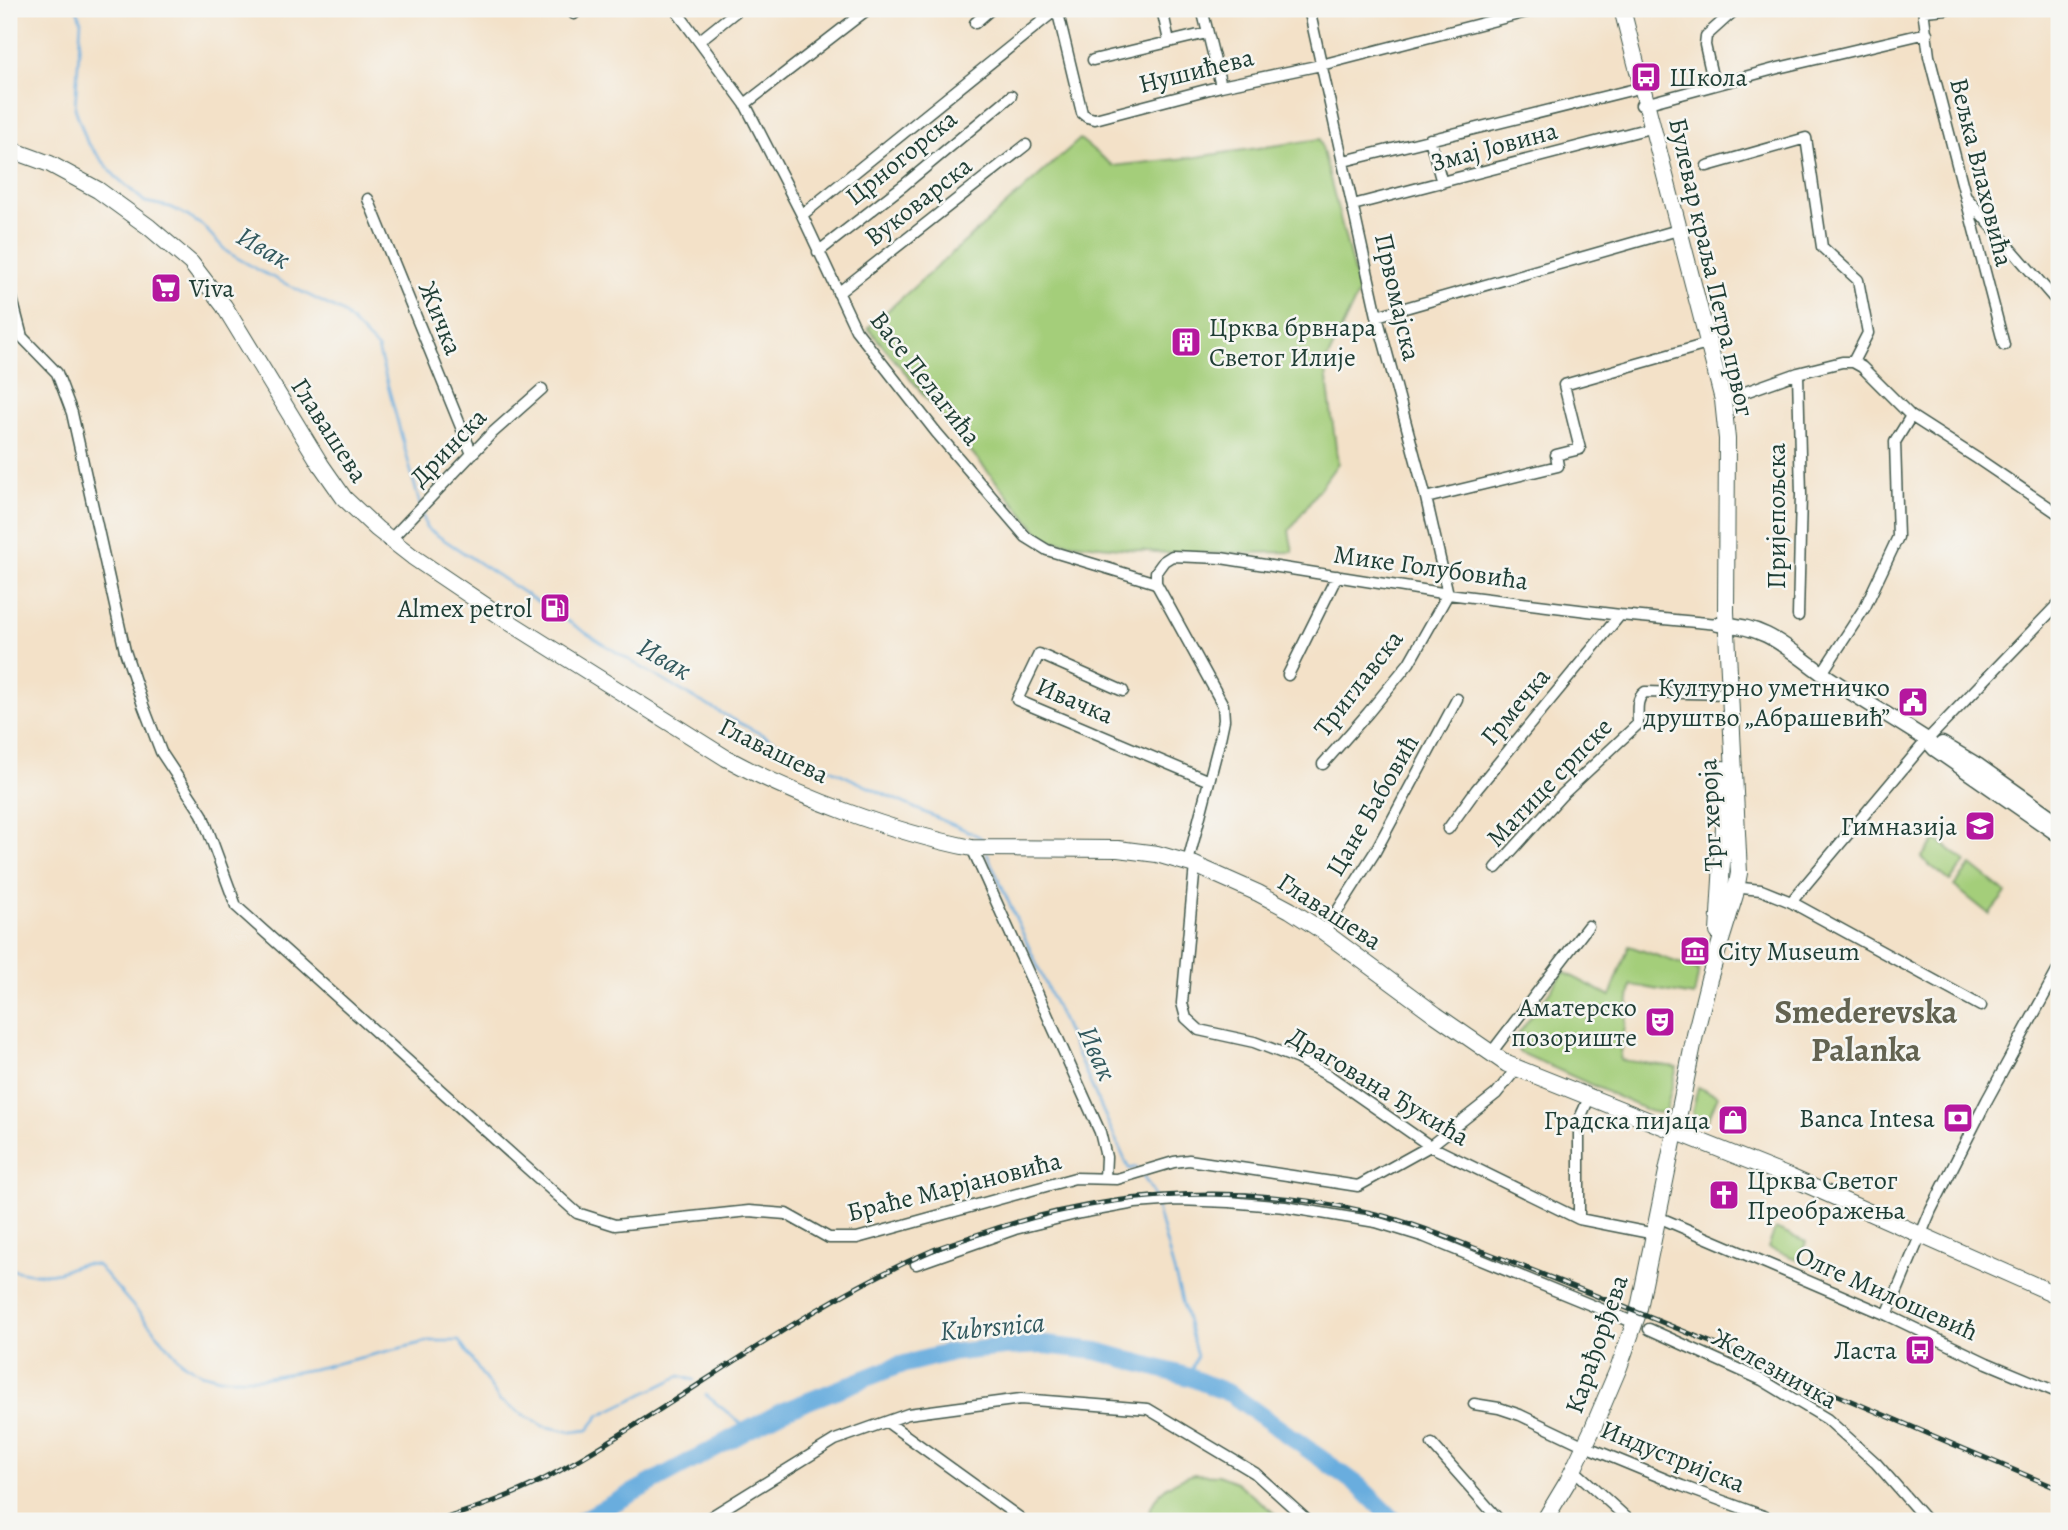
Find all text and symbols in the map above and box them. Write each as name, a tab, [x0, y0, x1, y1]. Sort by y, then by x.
street label: Нушићева	[1135, 39, 1257, 102]
bus stop icon: Школа	[1629, 60, 1663, 94]
place label: Школа	[1669, 60, 1747, 95]
street label: Вељка Влаховића	[1941, 74, 2022, 270]
street label: Црногорска	[838, 102, 965, 213]
street label: Змај Јовина	[1427, 113, 1561, 180]
street label: Булевар краља Петра првог	[1660, 114, 1763, 420]
street label: Вуковарска	[857, 148, 979, 254]
water label: Ивак	[230, 217, 297, 278]
street label: Првомајска	[1366, 230, 1429, 364]
supermarket icon: Viva	[149, 271, 183, 305]
place label: Viva	[188, 271, 234, 306]
street label: Жичка	[410, 276, 471, 360]
street label: Васе Пелагића	[862, 304, 989, 453]
place label: Црква брвнара Светог Илије	[1209, 310, 1377, 375]
building icon: Црква брвнара Светог Илије	[1169, 325, 1203, 359]
street label: Главашева	[283, 371, 376, 489]
street label: Дринска	[402, 400, 495, 494]
street label: Пријепољска	[1759, 443, 1794, 589]
street label: Мике Голубовића	[1331, 537, 1530, 598]
place label: Almex petrol	[397, 591, 532, 626]
fuel station icon: Almex petrol	[538, 591, 572, 625]
street label: Триглавска	[1306, 623, 1411, 744]
water label: Ивак	[631, 628, 698, 689]
street label: Грмечка	[1472, 660, 1558, 753]
street label: Ивачка	[1031, 669, 1119, 732]
place label: Културно уметничко друштво „Абрашевић”	[1643, 670, 1890, 735]
public building icon: Културно уметничко друштво „Абрашевић”	[1896, 685, 1930, 719]
street label: Главашева	[713, 709, 835, 792]
street label: Матице српске	[1478, 710, 1620, 855]
street label: Цане Бабовић	[1318, 728, 1427, 883]
street label: Трг хероја	[1690, 758, 1731, 872]
place label: Гимназија	[1841, 809, 1957, 844]
school or university icon: Гимназија	[1963, 809, 1997, 843]
street label: Главашева	[1271, 865, 1389, 958]
museum icon: City Museum	[1678, 934, 1712, 968]
place label: City Museum	[1718, 934, 1860, 969]
district label: Smederevska Palanka	[1774, 989, 1958, 1072]
place label: Аматерско позориште	[1511, 990, 1637, 1055]
theatre icon: Аматерско позориште	[1643, 1005, 1677, 1039]
street label: Драгована Ђукића	[1281, 1018, 1476, 1154]
water label: Ивак	[1068, 1020, 1126, 1087]
place label: Banca Intesa	[1799, 1101, 1935, 1136]
bank icon: Banca Intesa	[1941, 1101, 1975, 1135]
place label: Градска пијаца	[1543, 1103, 1710, 1138]
shop icon: Градска пијаца	[1716, 1103, 1750, 1137]
street label: Браће Марјановића	[843, 1143, 1065, 1230]
place label: Црква Светог Преображења	[1747, 1163, 1905, 1228]
church icon: Црква Светог Преображења	[1707, 1178, 1741, 1212]
street label: Олге Милошевић	[1790, 1238, 1984, 1349]
street label: Карађорђева	[1556, 1270, 1637, 1418]
water label: Kubrsnica	[938, 1303, 1046, 1351]
street label: Железничка	[1706, 1320, 1844, 1417]
place label: Ласта	[1834, 1333, 1897, 1368]
bus stop icon: Ласта	[1903, 1333, 1937, 1367]
street label: Индустријска	[1595, 1412, 1750, 1501]

